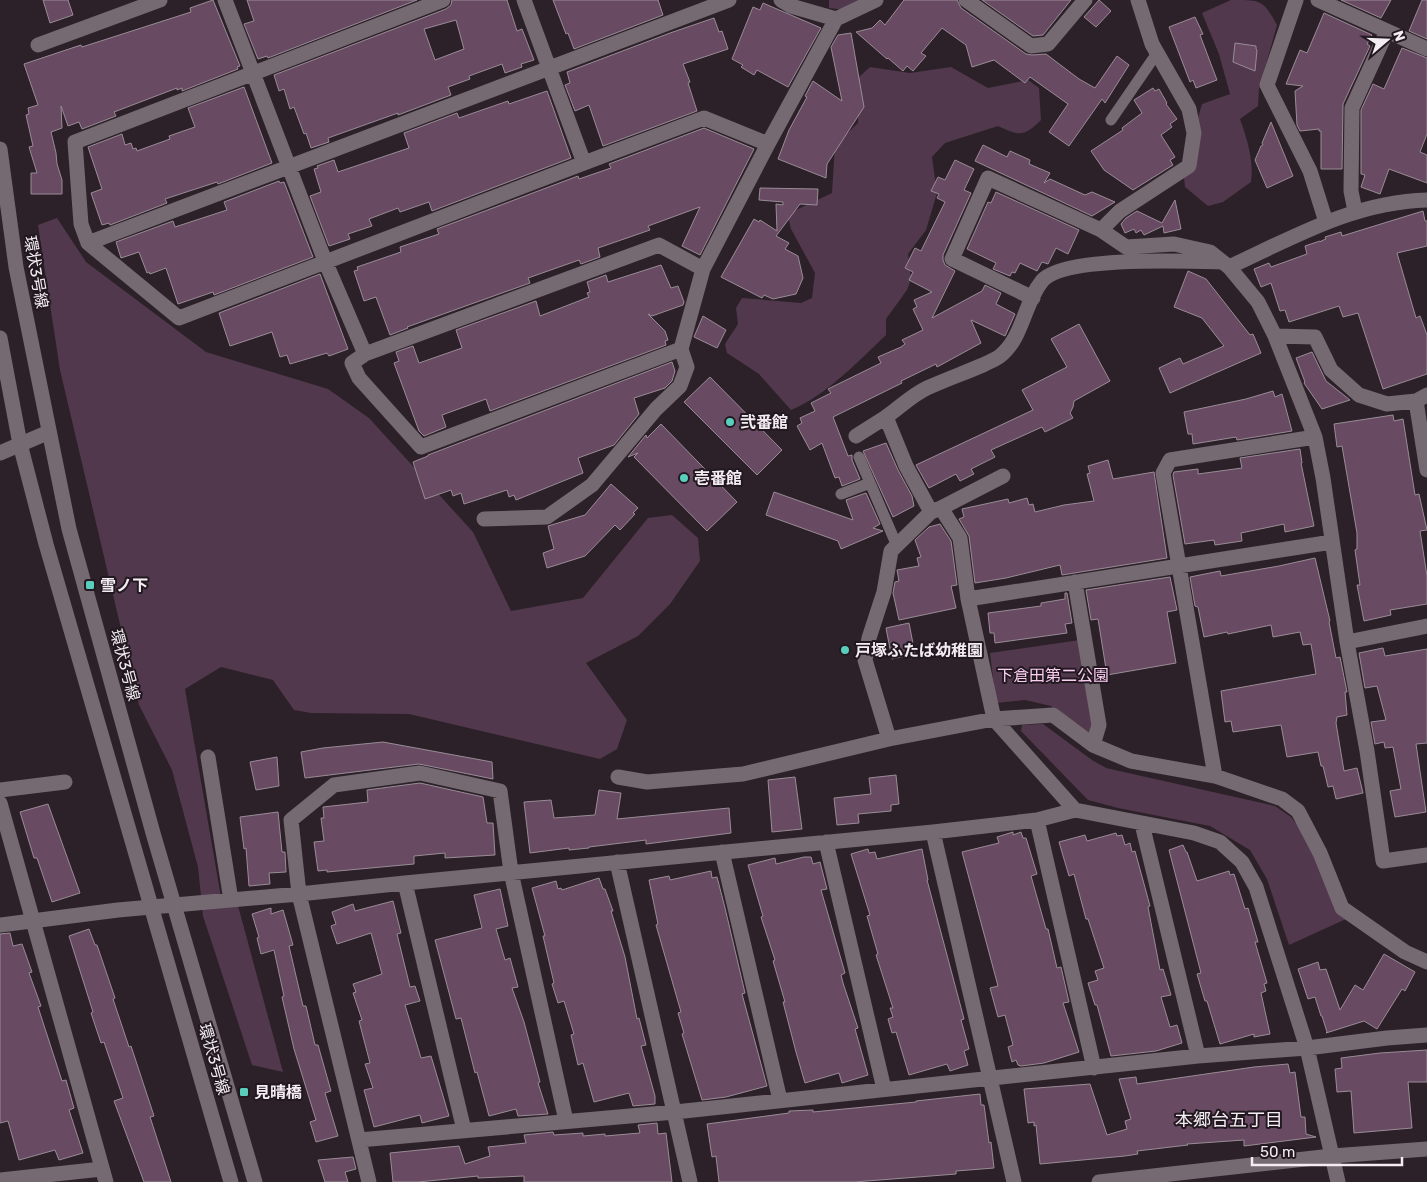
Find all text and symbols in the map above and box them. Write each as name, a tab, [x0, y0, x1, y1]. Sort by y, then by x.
north arrow	[1362, 15, 1412, 65]
text: N	[1389, 28, 1408, 43]
street label: 環状3号線	[20, 234, 52, 310]
place label: 弐番館	[740, 413, 788, 432]
marker: 弐番館	[724, 416, 736, 428]
place label: 壱番館	[694, 469, 742, 488]
marker: 壱番館	[678, 472, 690, 484]
place label: 雪ノ下	[100, 576, 148, 595]
marker: 雪ノ下	[84, 579, 96, 591]
street label: 環状3号線	[106, 627, 144, 703]
place label: 戸塚ふたば幼稚園	[855, 641, 983, 660]
marker: 戸塚ふたば幼稚園	[839, 644, 851, 656]
park label: 下倉田第二公園	[997, 666, 1109, 685]
street label: 環状3号線	[195, 1021, 233, 1097]
place label: 見晴橋	[254, 1083, 302, 1102]
marker: 見晴橋	[238, 1086, 250, 1098]
district label: 本郷台五丁目	[1175, 1109, 1283, 1131]
scale bar	[1252, 1134, 1402, 1166]
text: 50 m	[1260, 1143, 1295, 1161]

